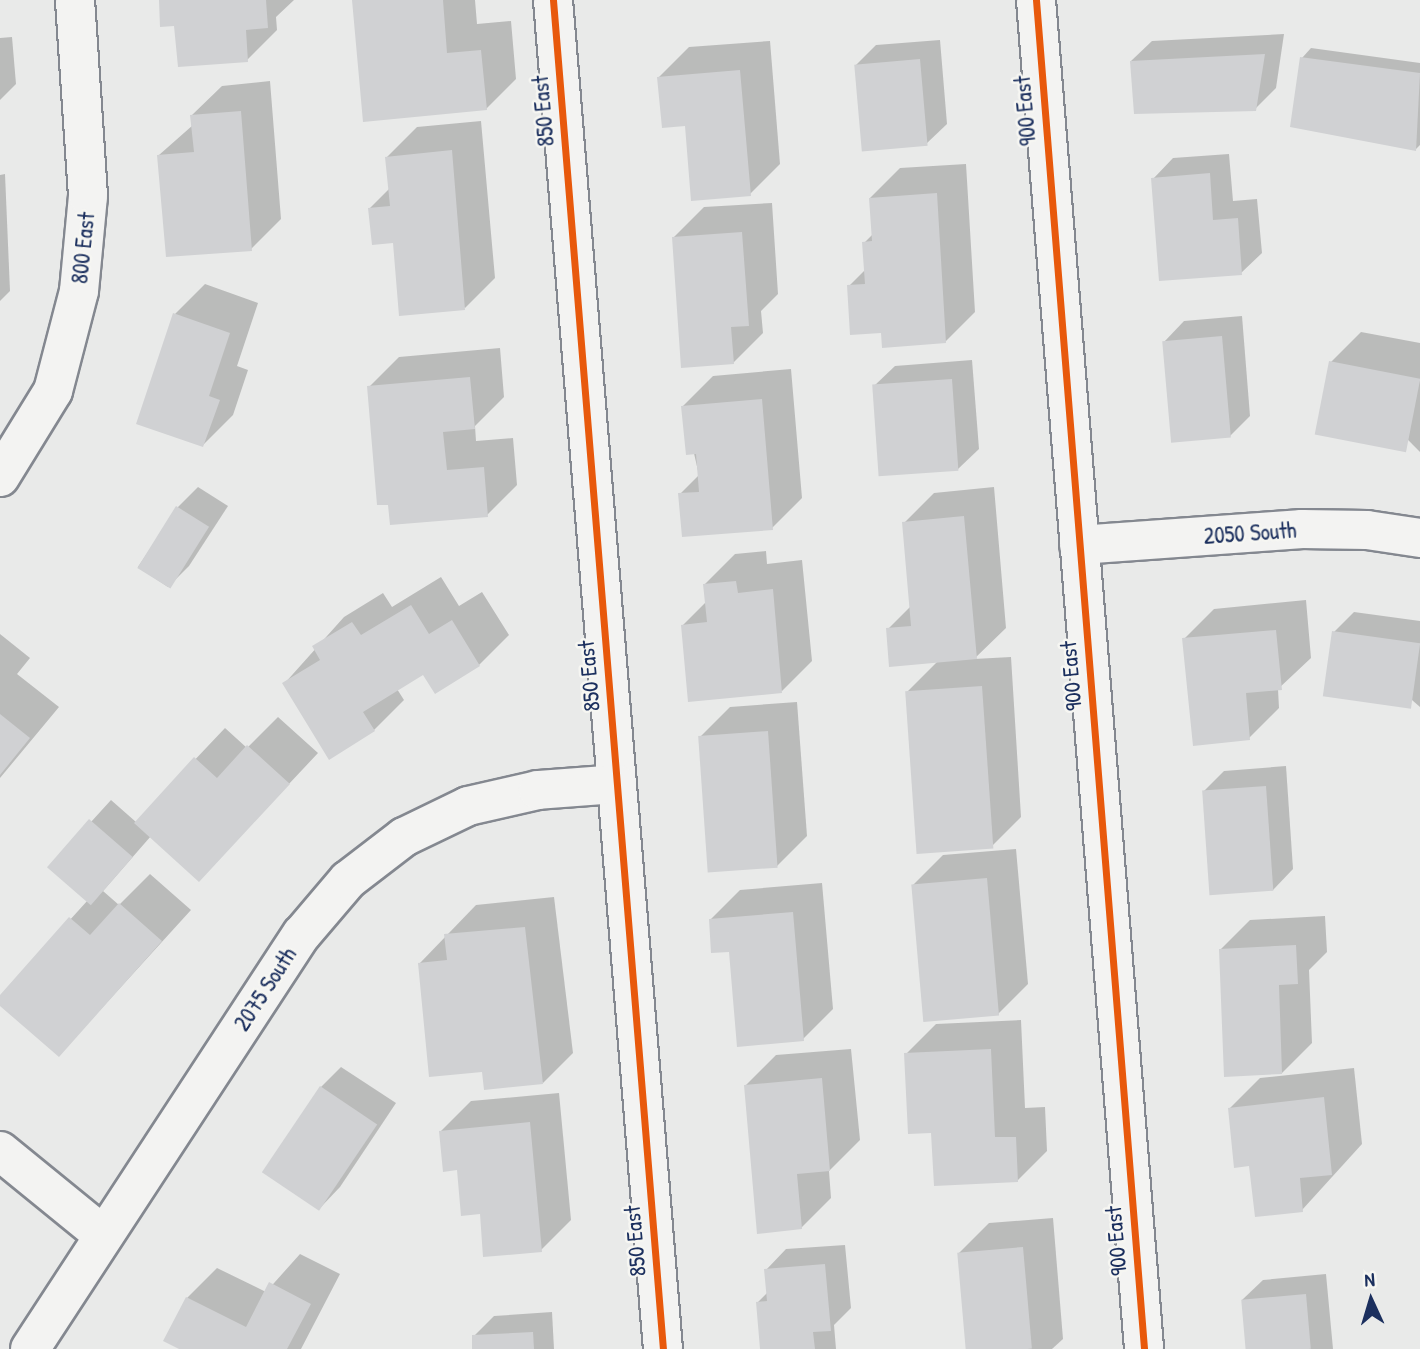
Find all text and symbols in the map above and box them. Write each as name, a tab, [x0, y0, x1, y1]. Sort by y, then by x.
street label: 850 East	[526, 74, 560, 148]
street label: 900 East	[1008, 75, 1042, 147]
street label: 800 East	[66, 211, 100, 285]
street label: 2050 South	[1203, 516, 1297, 550]
street label: 850 East	[572, 639, 606, 713]
street label: 900 East	[1054, 640, 1088, 712]
street label: 2075 South	[228, 942, 302, 1036]
street label: 850 East	[618, 1204, 652, 1278]
street label: 900 East	[1099, 1205, 1133, 1277]
north arrow	[1336, 1265, 1406, 1335]
text: N	[1364, 1266, 1375, 1292]

